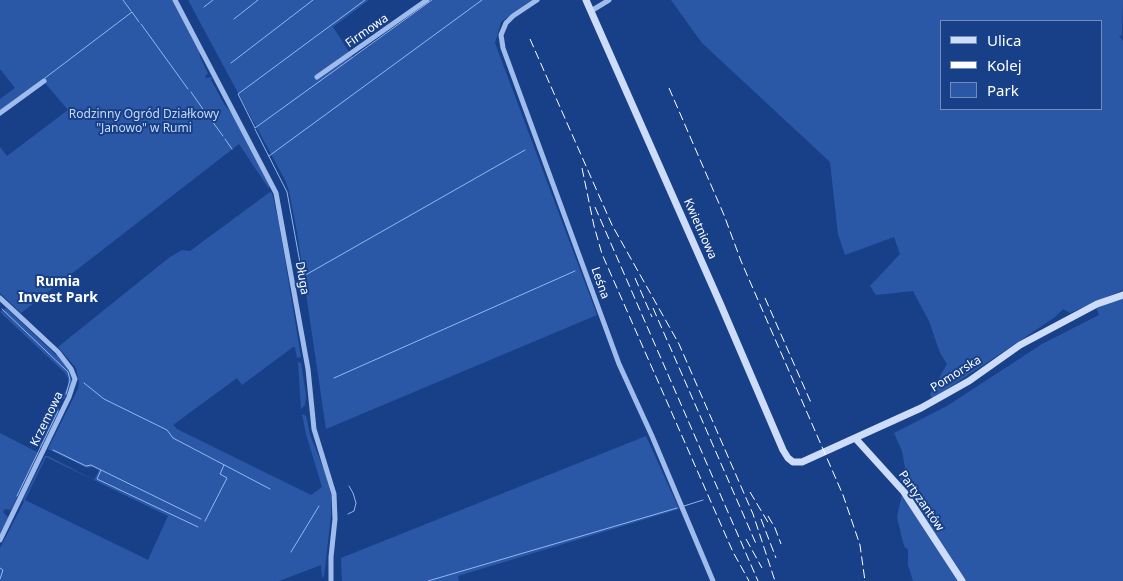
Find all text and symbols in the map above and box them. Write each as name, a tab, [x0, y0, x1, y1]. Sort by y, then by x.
street label: Firmowa	[343, 11, 391, 51]
legend	[940, 20, 1103, 110]
text: Ulica	[987, 30, 1021, 50]
text: Kolej	[987, 55, 1022, 75]
text: Park	[987, 80, 1019, 100]
park label: Rodzinny Ogród Działkowy "Janowo" w Rumi	[69, 108, 219, 136]
street label: Kwietniowa	[680, 196, 720, 262]
street label: Długa	[292, 260, 312, 296]
street label: Leśna	[588, 265, 612, 301]
district label: Rumia Invest Park	[18, 274, 98, 306]
street label: Pomorska	[928, 353, 984, 395]
street label: Krzemowa	[28, 389, 66, 449]
street label: Partyzantów	[895, 468, 947, 534]

